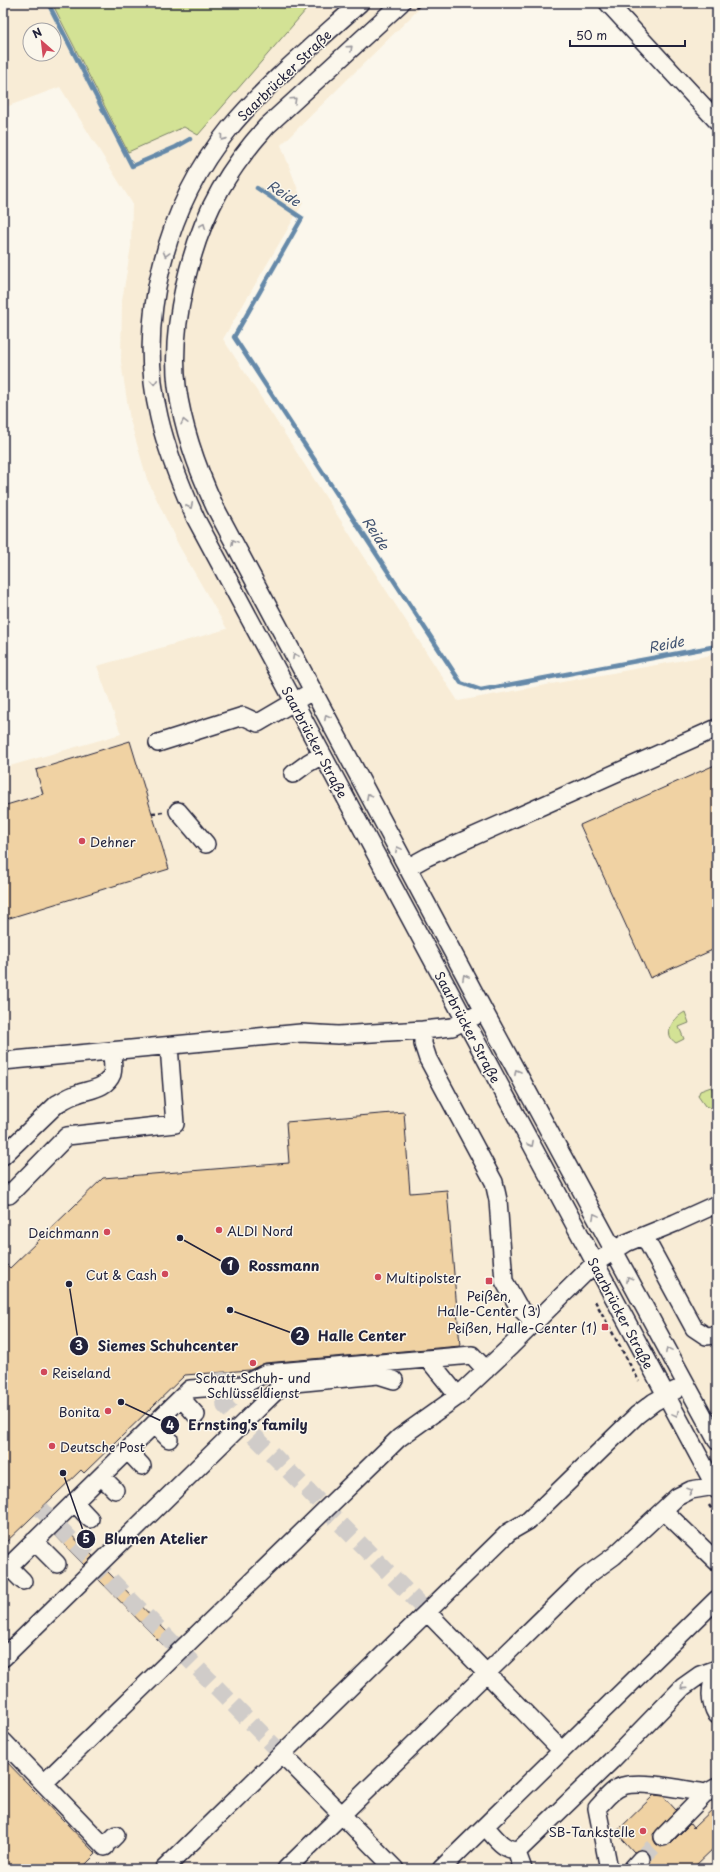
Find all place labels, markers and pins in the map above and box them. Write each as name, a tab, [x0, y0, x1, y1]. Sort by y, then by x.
place label: Dehner	[90, 832, 137, 851]
marker: Dehner	[77, 836, 87, 846]
place label: ALDI Nord	[227, 1221, 293, 1240]
place label: Deichmann	[28, 1223, 99, 1242]
marker: ALDI Nord	[214, 1225, 224, 1235]
marker: Deichmann	[102, 1227, 112, 1237]
callout: Rossmann	[220, 1253, 327, 1279]
place label: Cut & Cash	[86, 1265, 157, 1284]
place label: Multipolster	[386, 1268, 462, 1287]
marker: Cut & Cash	[160, 1269, 170, 1279]
marker: Multipolster	[373, 1272, 383, 1282]
marker: Peißen, Halle-Center (3)	[484, 1276, 494, 1286]
place label: Peißen, Halle-Center (3)	[437, 1286, 541, 1320]
place label: Peißen, Halle-Center (1)	[448, 1318, 597, 1337]
marker: Peißen, Halle-Center (1)	[600, 1322, 610, 1332]
callout: Halle Center	[290, 1323, 415, 1349]
callout: Siemes Schuhcenter	[69, 1333, 247, 1359]
marker: Schatt Schuh- und Schlüsseldienst	[248, 1358, 258, 1368]
place label: Reiseland	[52, 1363, 111, 1382]
marker: Reiseland	[39, 1367, 49, 1377]
place label: Schatt Schuh- und Schlüsseldienst	[195, 1368, 311, 1402]
place label: Bonita	[59, 1402, 101, 1421]
marker: Bonita	[103, 1406, 113, 1416]
callout: Ernsting's family	[160, 1412, 315, 1438]
place label: Deutsche Post	[60, 1437, 145, 1456]
marker: Deutsche Post	[47, 1441, 57, 1451]
callout: Blumen Atelier	[76, 1526, 216, 1552]
place label: SB-Tankstelle	[549, 1822, 635, 1841]
marker: SB-Tankstelle	[638, 1826, 648, 1836]

